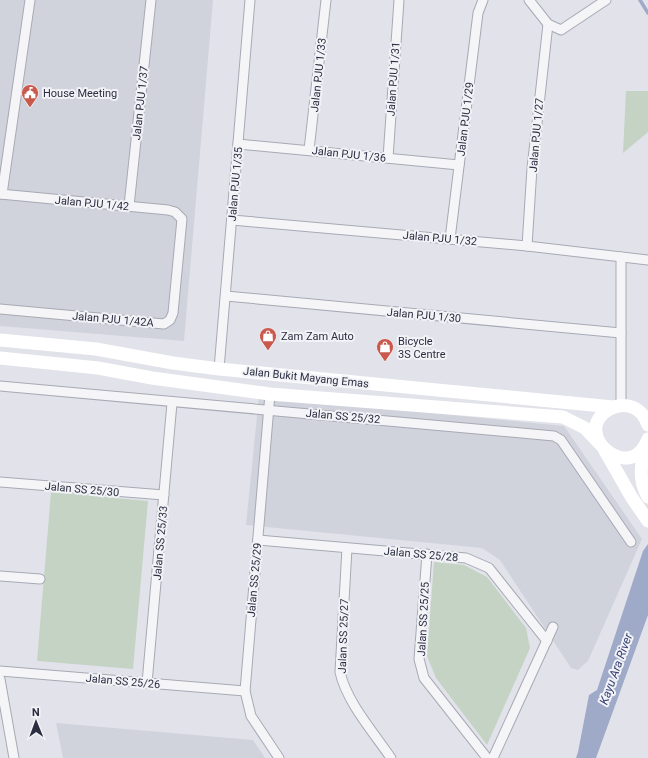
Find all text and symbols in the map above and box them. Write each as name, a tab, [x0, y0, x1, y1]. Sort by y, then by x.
street label: Jalan PJU 1/33	[308, 37, 329, 113]
street label: Jalan PJU 1/31	[384, 41, 403, 117]
street label: Jalan PJU 1/37	[130, 65, 151, 141]
street label: Jalan PJU 1/29	[455, 81, 476, 157]
public building icon: House Meeting	[20, 83, 40, 108]
place label: House Meeting	[43, 87, 117, 100]
street label: Jalan PJU 1/27	[527, 97, 546, 173]
street label: Jalan PJU 1/36	[311, 144, 387, 165]
street label: Jalan PJU 1/35	[226, 146, 245, 222]
street label: Jalan PJU 1/42	[54, 194, 130, 213]
street label: Jalan PJU 1/32	[402, 229, 478, 248]
street label: Jalan PJU 1/30	[386, 306, 462, 325]
street label: Jalan PJU 1/42A	[72, 309, 155, 330]
shop icon: Zam Zam Auto	[258, 326, 278, 351]
place label: Zam Zam Auto	[281, 330, 354, 343]
place label: Bicycle 3S Centre	[398, 335, 446, 361]
shop icon: Bicycle 3S Centre	[375, 337, 395, 362]
street label: Jalan Bukit Mayang Emas	[243, 364, 370, 391]
street label: Jalan SS 25/32	[305, 407, 381, 426]
street label: Jalan SS 25/30	[44, 480, 120, 499]
street label: Jalan SS 25/33	[151, 505, 170, 581]
street label: Jalan SS 25/29	[245, 542, 264, 618]
street label: Jalan SS 25/28	[383, 545, 459, 564]
street label: Jalan SS 25/25	[415, 581, 432, 657]
street label: Jalan SS 25/27	[336, 599, 351, 674]
water label: Kayu Ara River	[597, 631, 636, 706]
street label: Jalan SS 25/26	[85, 672, 161, 691]
north arrow	[16, 702, 56, 742]
text: N	[32, 706, 40, 719]

